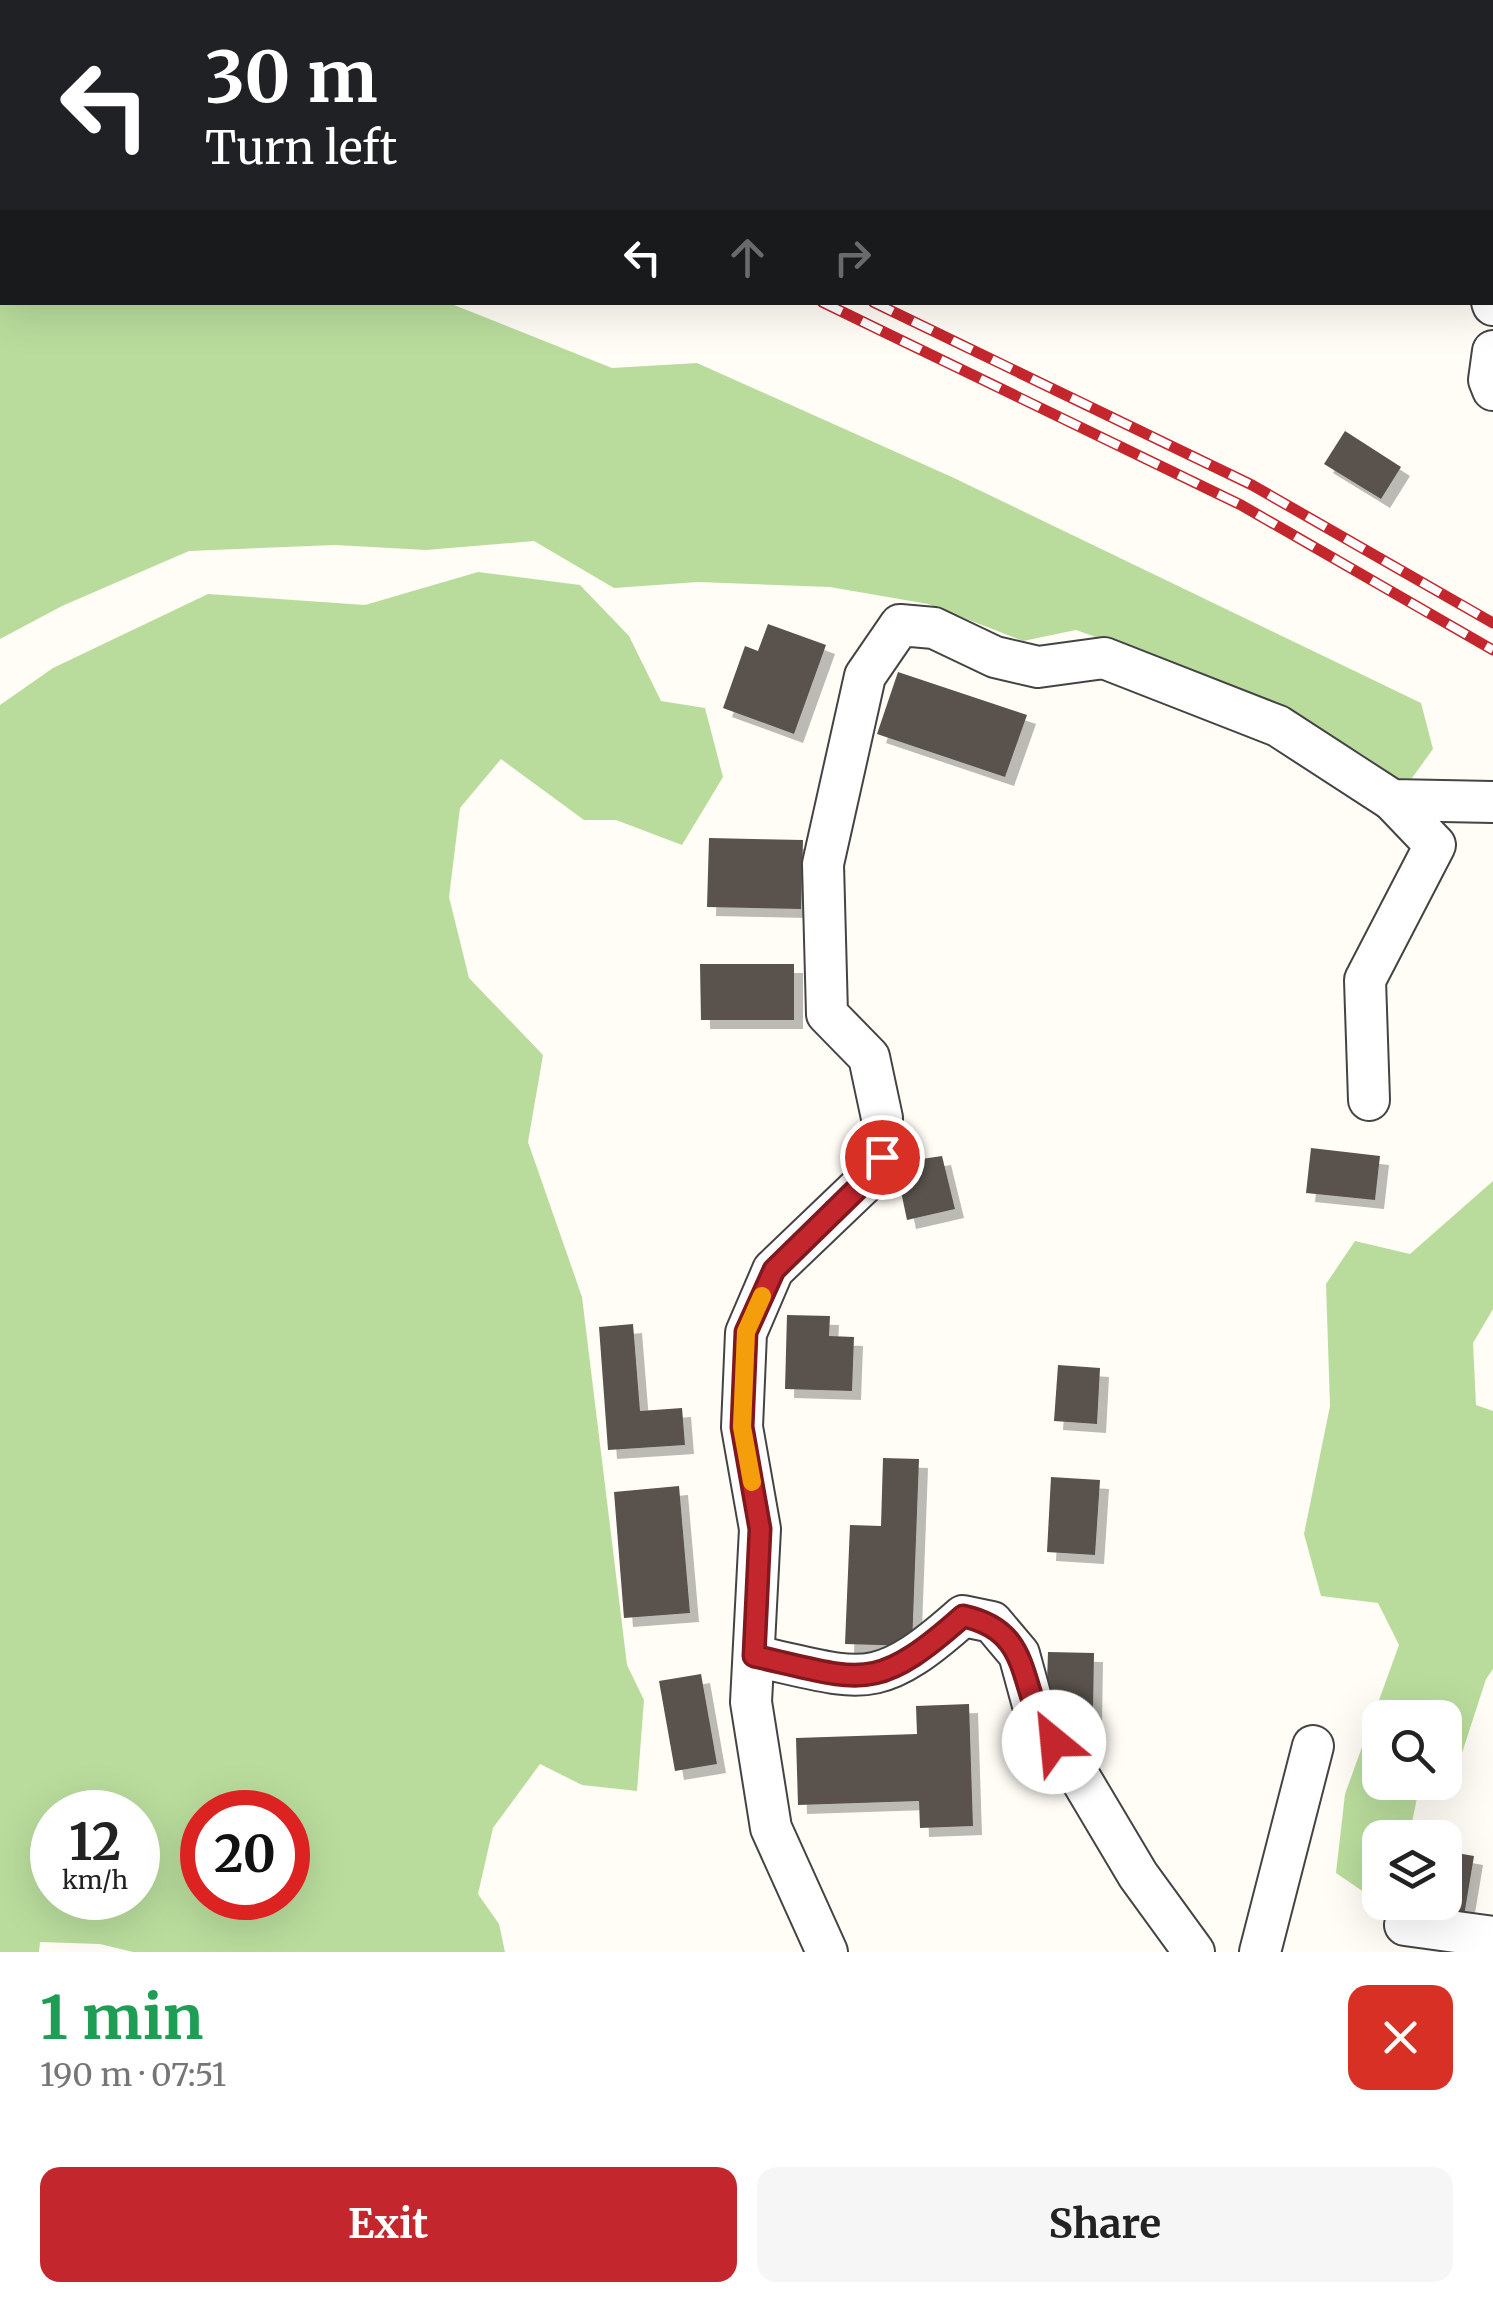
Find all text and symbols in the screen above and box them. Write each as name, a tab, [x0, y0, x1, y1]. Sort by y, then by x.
text: 30 m	[205, 33, 378, 121]
icon: left	[40, 40, 170, 170]
text: Turn left	[205, 120, 397, 176]
icon: left	[615, 230, 670, 285]
icon: ahead	[720, 230, 775, 285]
icon: right	[825, 230, 880, 285]
pin	[840, 1115, 925, 1200]
icon: arrive	[855, 1130, 910, 1185]
position arrow	[1002, 1690, 1106, 1794]
map controls	[1362, 1700, 1462, 1920]
button: search	[1362, 1700, 1462, 1800]
speed limit sign: 20	[180, 1790, 310, 1920]
text: 12	[69, 1811, 121, 1874]
button: layers	[1362, 1820, 1462, 1920]
text: km/h	[62, 1864, 128, 1896]
text: 1 min	[40, 1980, 203, 2055]
button: close	[1348, 1985, 1453, 2090]
text: 190 m · 07:51	[40, 2055, 226, 2095]
button: Exit	[40, 2167, 737, 2282]
button: Share	[757, 2167, 1453, 2282]

